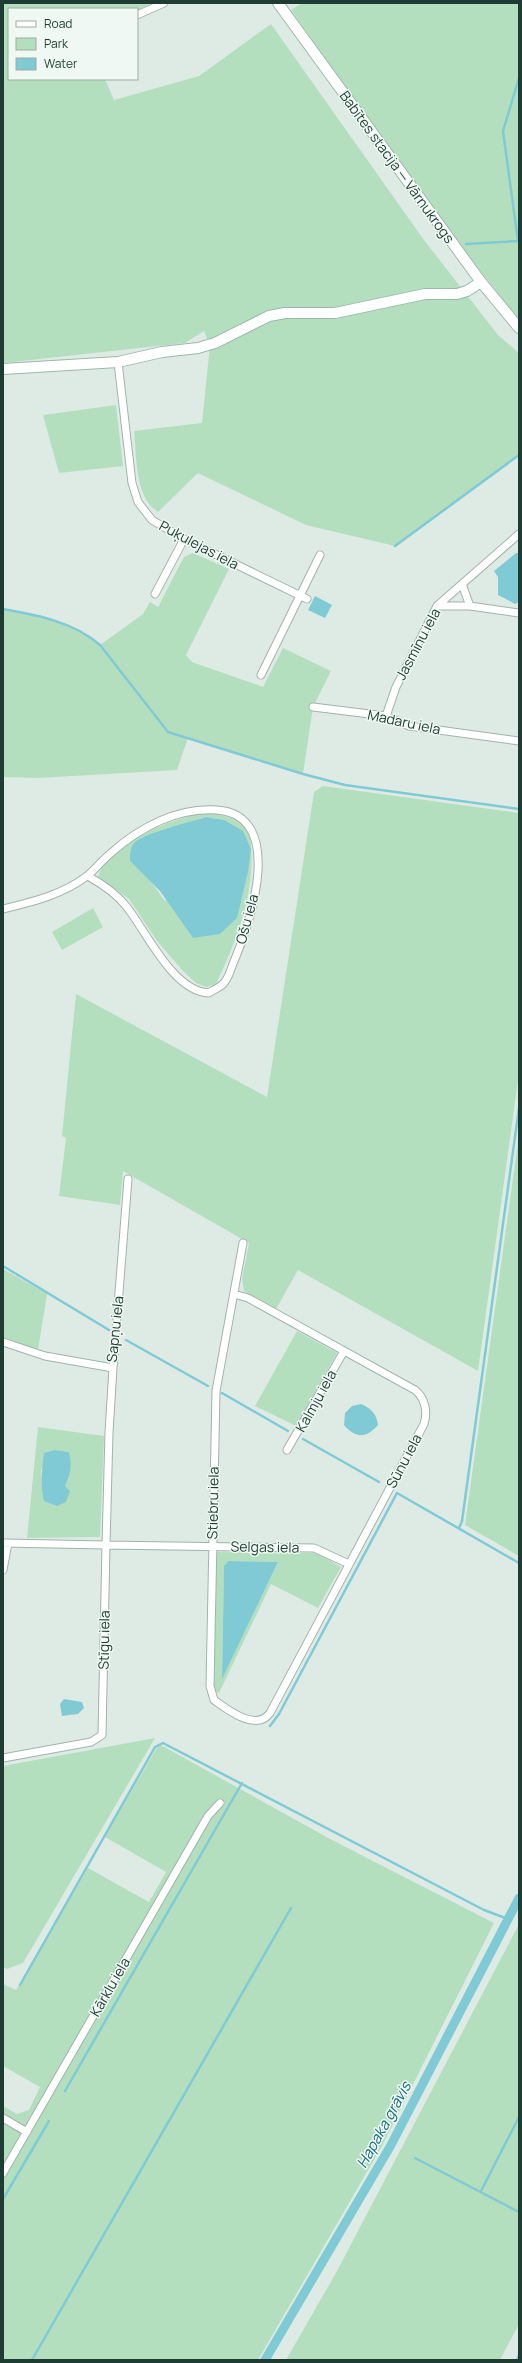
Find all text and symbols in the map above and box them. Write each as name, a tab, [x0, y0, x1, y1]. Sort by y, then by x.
legend	[8, 8, 138, 80]
text: Road	[44, 15, 72, 32]
text: Park	[44, 35, 69, 52]
text: Water	[44, 55, 78, 72]
street label: Babītes stacija — Vārnukrogs	[336, 87, 459, 247]
street label: Puķulejas iela	[156, 516, 242, 574]
street label: Jasmīnu iela	[391, 605, 444, 683]
street label: Madaru iela	[366, 704, 442, 739]
street label: Ošu iela	[231, 892, 262, 946]
street label: Sapņu iela	[102, 1295, 128, 1363]
street label: Kalmju iela	[291, 1366, 340, 1435]
street label: Sūnu iela	[381, 1430, 426, 1491]
street label: Stiebru iela	[202, 1467, 223, 1539]
street label: Selgas iela	[230, 1536, 300, 1557]
street label: Stīgu iela	[93, 1610, 114, 1670]
street label: Kārklu iela	[85, 1954, 134, 2020]
water label: Hapaka grāvis	[351, 2077, 416, 2172]

